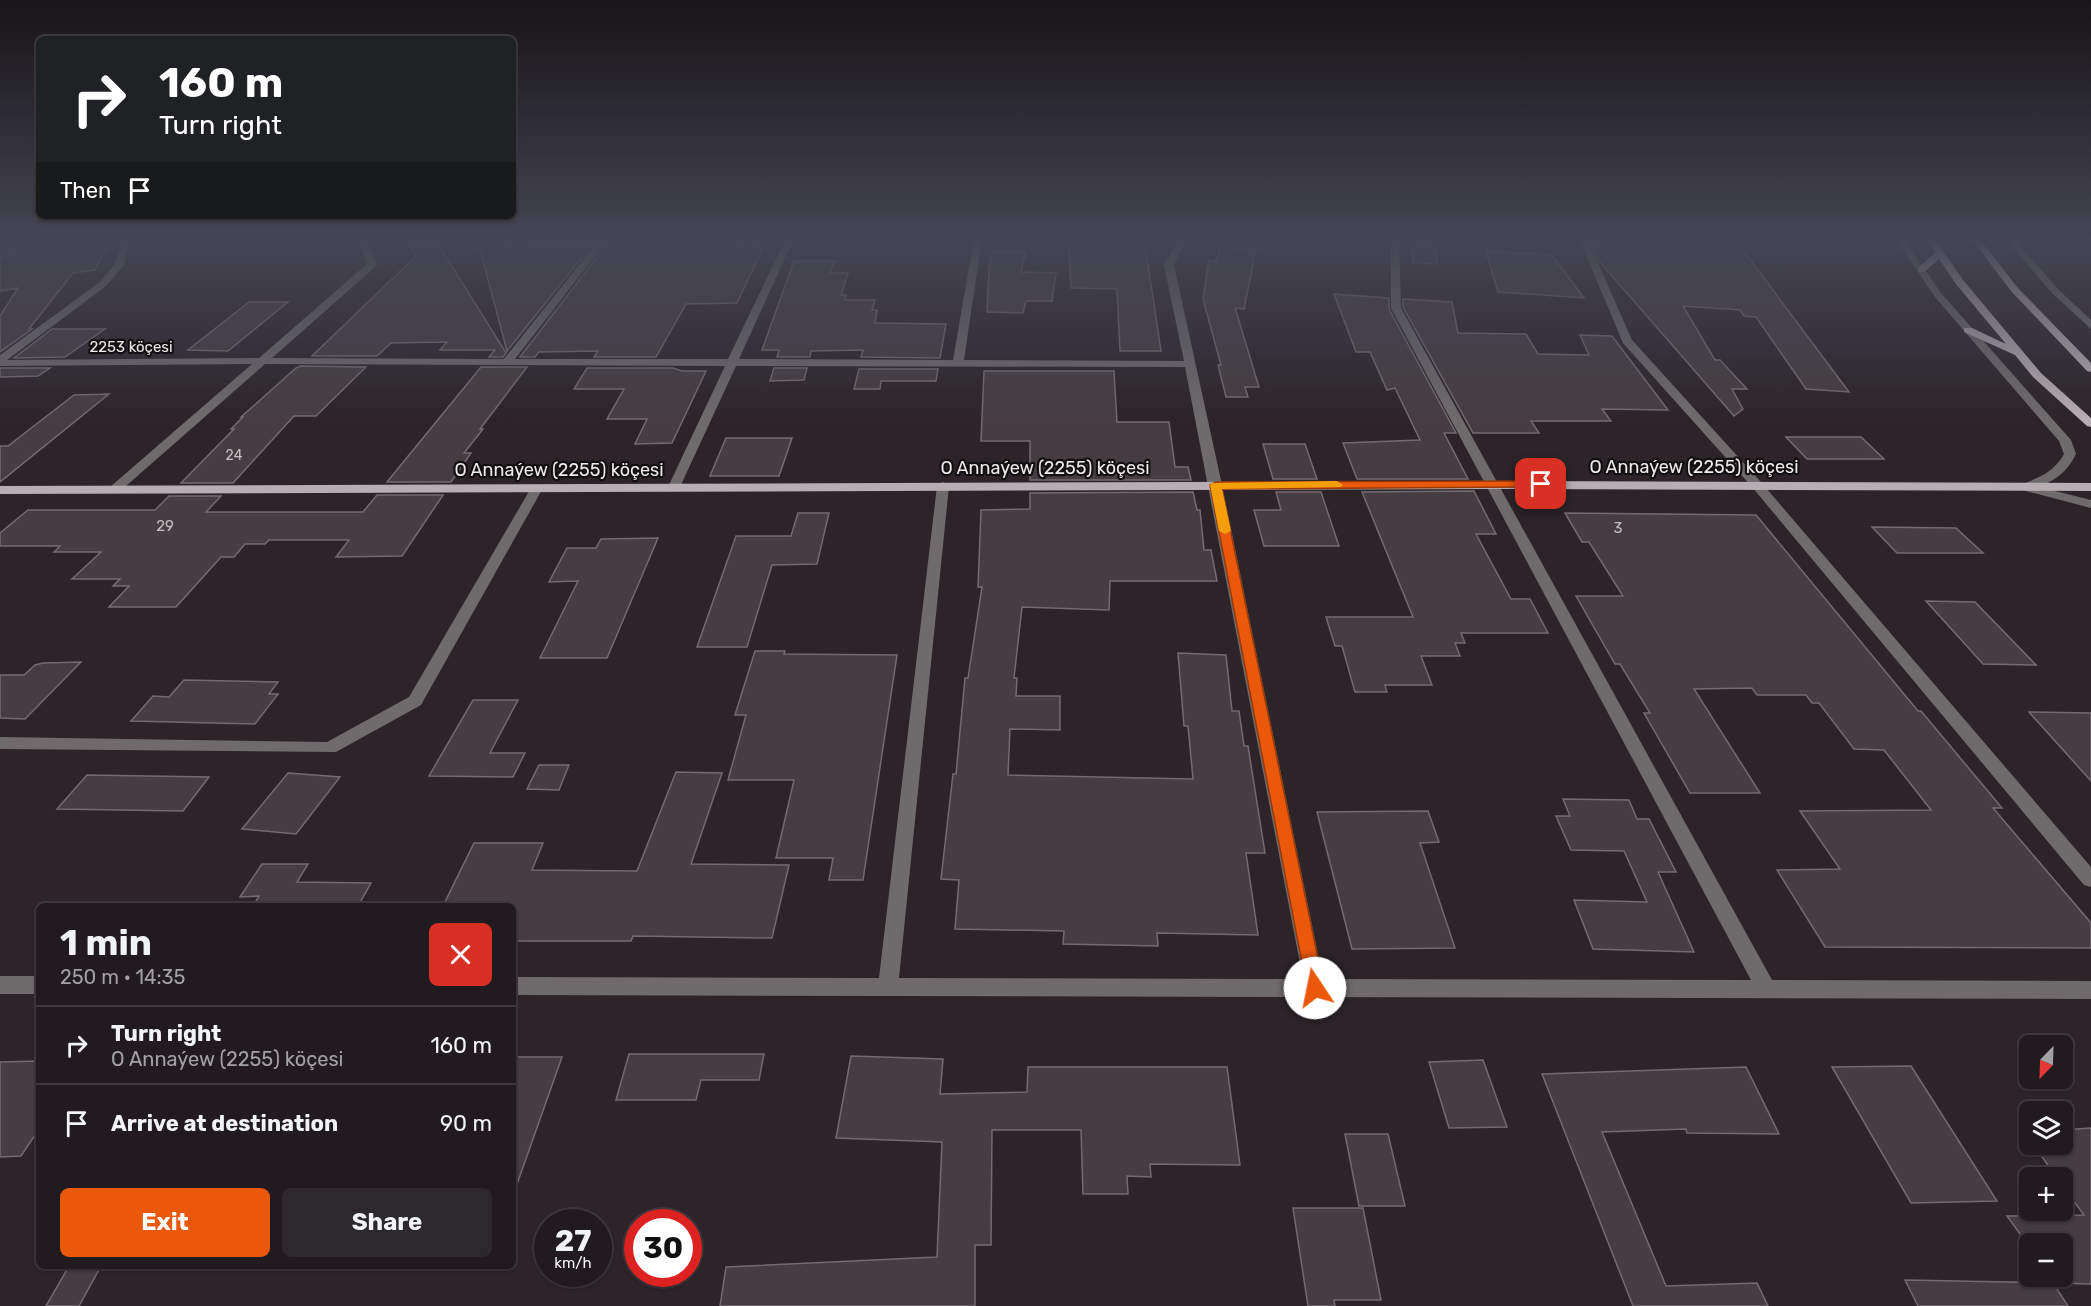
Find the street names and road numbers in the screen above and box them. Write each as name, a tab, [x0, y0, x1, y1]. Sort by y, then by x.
street label: 2253 köçesi	[89, 338, 173, 356]
street label: O Annaýew (2255) köçesi	[1589, 456, 1799, 478]
street label: O Annaýew (2255) köçesi	[940, 457, 1150, 479]
street label: O Annaýew (2255) köçesi	[454, 459, 664, 481]

